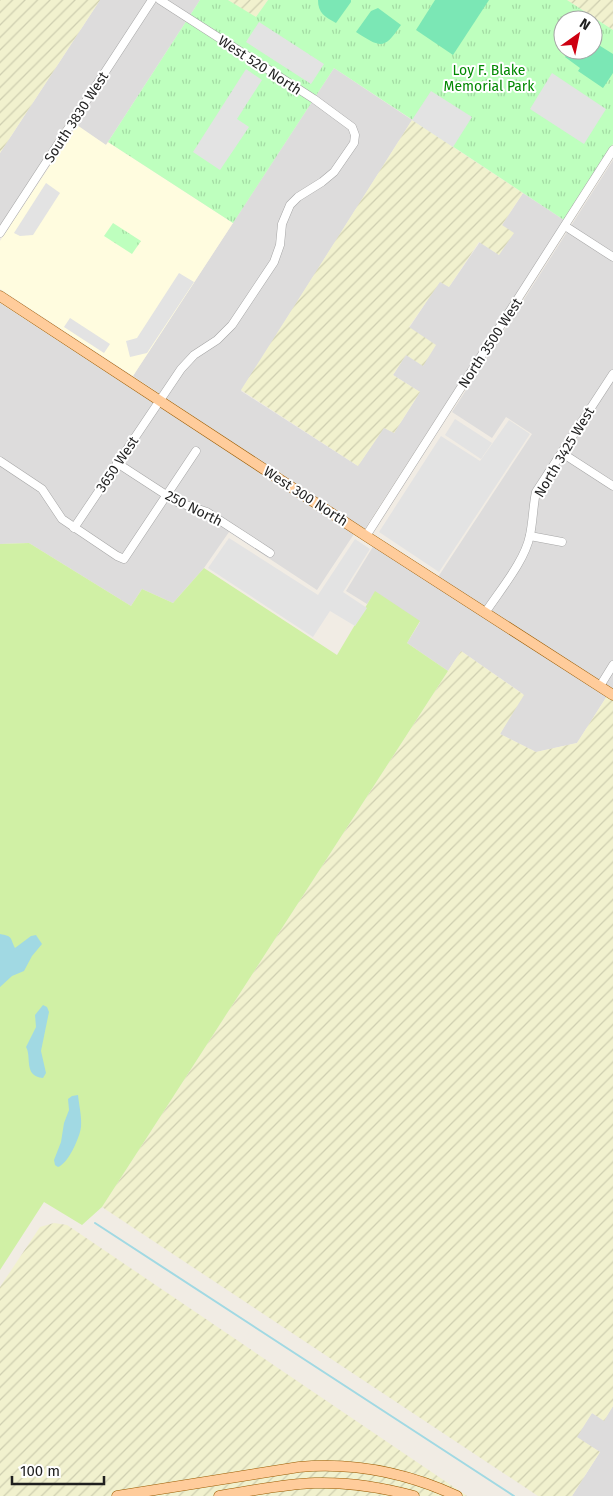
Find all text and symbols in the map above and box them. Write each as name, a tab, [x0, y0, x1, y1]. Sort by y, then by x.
north arrow	[553, 10, 603, 60]
text: N	[576, 15, 593, 34]
street label: West 520 North	[215, 32, 305, 99]
park label: Loy F. Blake Memorial Park	[444, 62, 535, 95]
street label: South 3830 West	[41, 68, 113, 166]
street label: North 3500 West	[455, 294, 526, 392]
street label: North 3425 West	[531, 403, 599, 501]
street label: 3650 West	[93, 432, 143, 495]
street label: West 300 North	[260, 463, 351, 530]
street label: 250 North	[162, 487, 225, 530]
scale bar	[12, 1454, 105, 1486]
text: 100 m	[20, 1462, 60, 1480]

